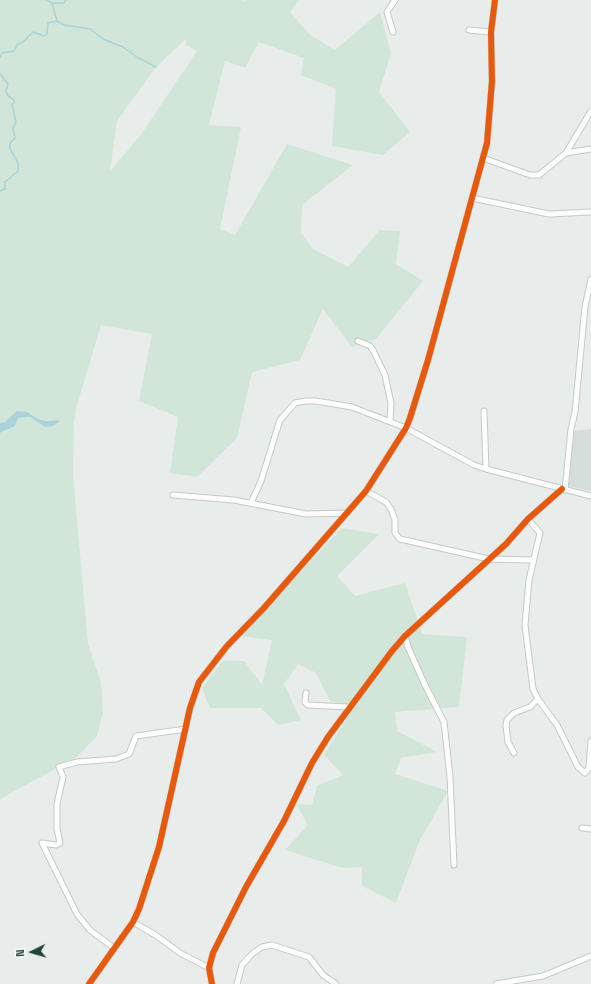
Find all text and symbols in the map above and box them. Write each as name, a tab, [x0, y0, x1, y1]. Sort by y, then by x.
north arrow	[12, 932, 52, 972]
text: N	[13, 949, 27, 957]

